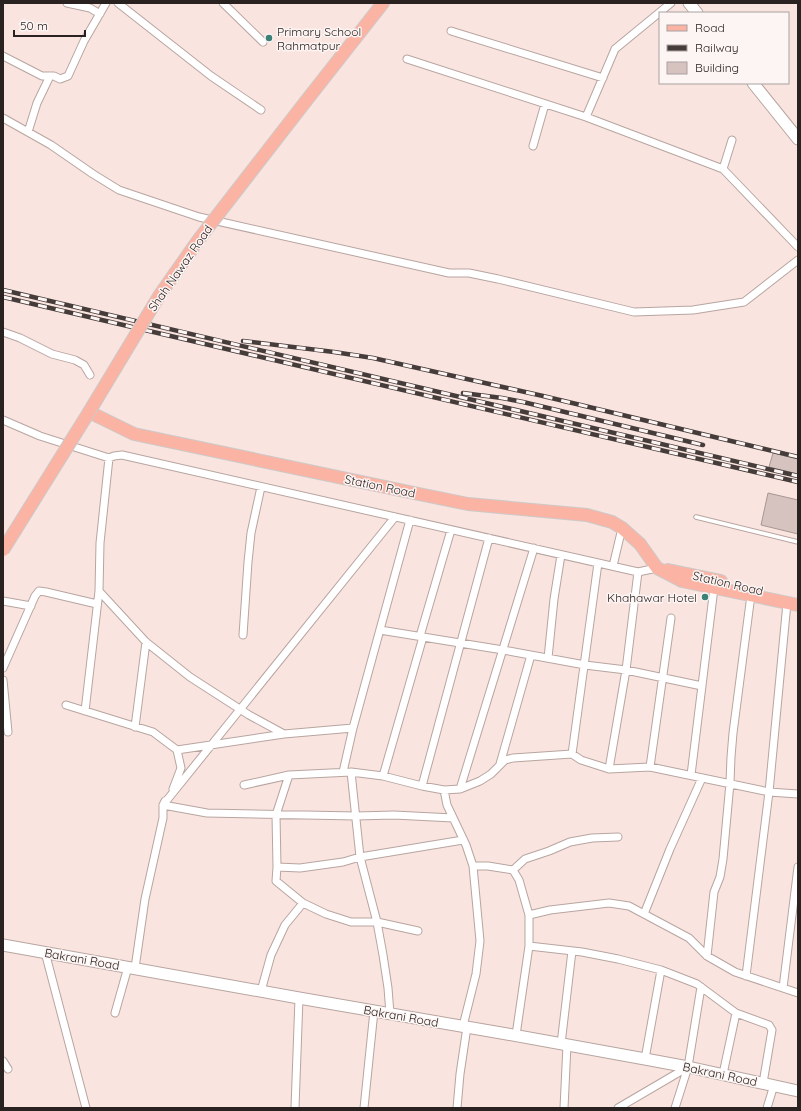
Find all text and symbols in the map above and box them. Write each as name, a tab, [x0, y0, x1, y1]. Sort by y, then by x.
scale bar	[14, 12, 85, 38]
legend	[659, 12, 789, 84]
text: 50 m	[20, 18, 48, 33]
text: Road	[695, 20, 725, 35]
place label: Primary School Rahmatpur	[277, 24, 361, 53]
marker: Primary School Rahmatpur	[264, 33, 274, 43]
text: Railway	[695, 40, 739, 55]
text: Building	[695, 60, 739, 75]
street label: Shah Nawaz Road	[145, 222, 215, 314]
street label: Station Road	[343, 471, 417, 501]
street label: Station Road	[691, 568, 765, 598]
place label: Khahawar Hotel	[607, 590, 697, 605]
marker: Khahawar Hotel	[700, 592, 710, 602]
street label: Bakrani Road	[43, 945, 121, 973]
street label: Bakrani Road	[362, 1002, 440, 1030]
street label: Bakrani Road	[681, 1059, 759, 1089]

